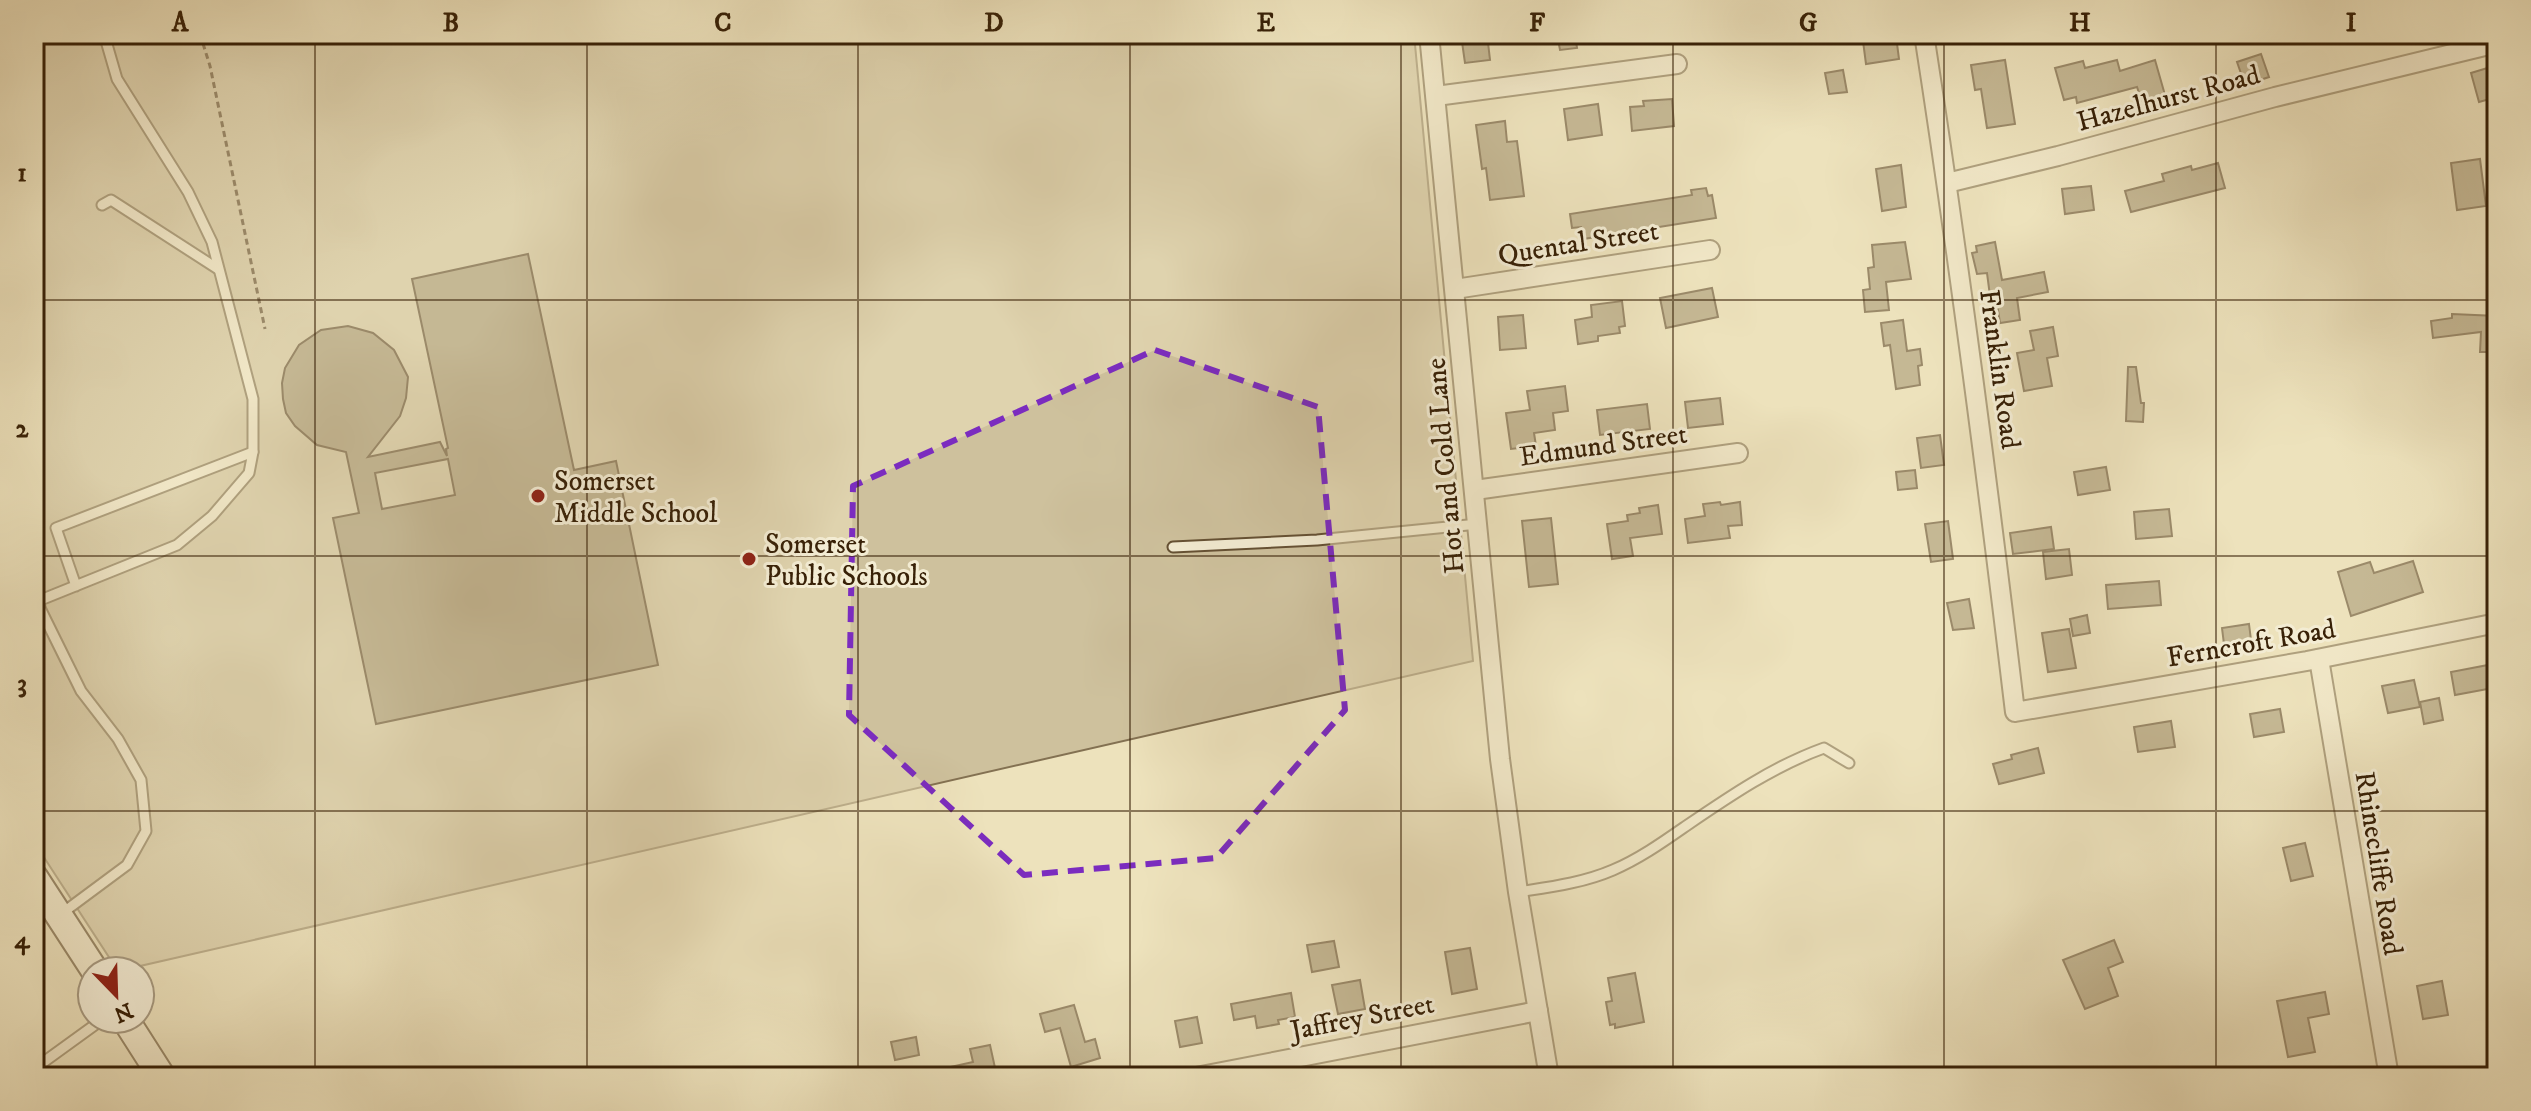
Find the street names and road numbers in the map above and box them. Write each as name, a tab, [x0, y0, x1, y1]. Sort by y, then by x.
street label: Hazelhurst Road	[2073, 57, 2264, 140]
street label: Quental Street	[1496, 214, 1661, 273]
street label: Franklin Road	[1971, 287, 2028, 451]
street label: Hot and Cold Lane	[1419, 356, 1472, 575]
street label: Edmund Street	[1517, 416, 1689, 475]
street label: Ferncroft Road	[2164, 611, 2338, 676]
street label: Rhinecliffe Road	[2347, 769, 2410, 958]
street label: Jaffrey Street	[1285, 986, 1437, 1049]

